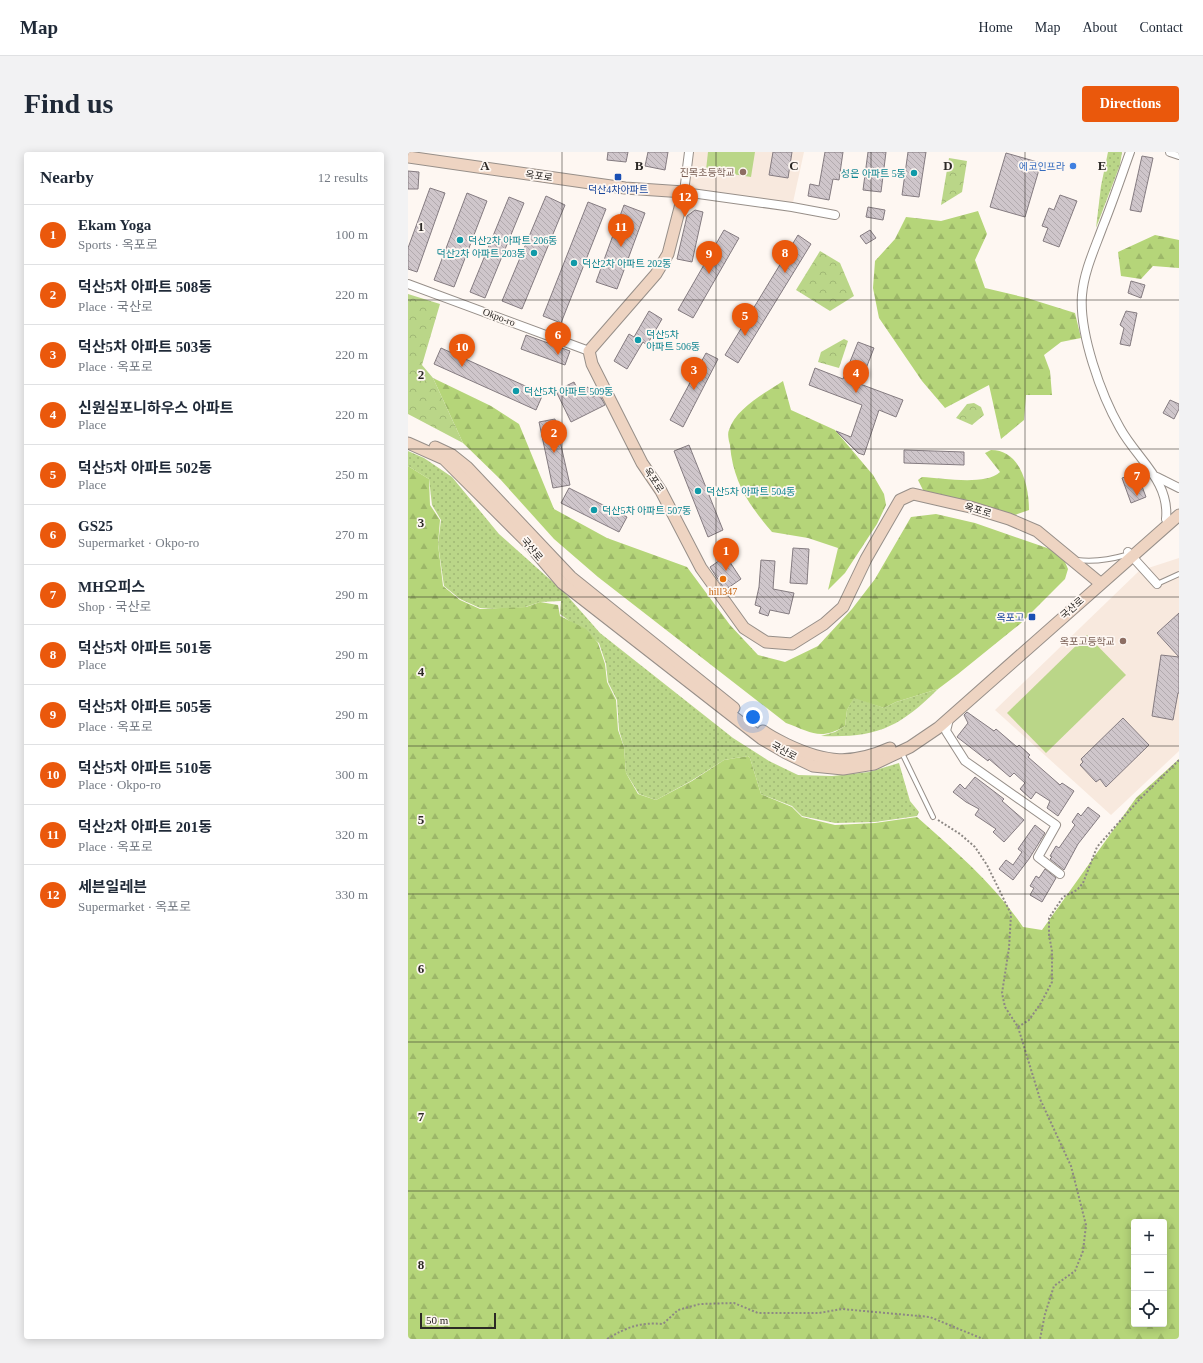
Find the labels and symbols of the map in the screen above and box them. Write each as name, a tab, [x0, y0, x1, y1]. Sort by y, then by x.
text: A	[480, 158, 490, 173]
text: B	[635, 158, 644, 173]
text: C	[789, 158, 799, 173]
text: D	[943, 158, 953, 173]
text: E	[1098, 158, 1106, 173]
place label: 에코인프라	[1019, 161, 1066, 172]
marker: 에코인프라	[1068, 161, 1078, 171]
place label: 진목초등학교	[680, 167, 735, 178]
marker: 진목초등학교	[738, 167, 748, 177]
place label: 성은 아파트 5동	[841, 168, 906, 179]
marker: 성은 아파트 5동	[909, 168, 919, 178]
street label: 옥포로	[525, 169, 553, 183]
marker: 덕산4차아파트	[613, 172, 623, 182]
place label: 덕산4차아파트	[588, 184, 648, 195]
pin: 12	[672, 184, 698, 217]
pin: 11	[608, 214, 634, 247]
text: 1	[418, 219, 424, 234]
marker: 덕산2차 아파트 206동	[455, 235, 465, 245]
place label: 덕산2차 아파트 206동	[468, 235, 557, 246]
pin: 8	[772, 240, 798, 273]
pin: 9	[696, 241, 722, 274]
place label: 덕산2차 아파트 203동	[437, 248, 526, 259]
marker: 덕산2차 아파트 203동	[529, 248, 539, 258]
marker: 덕산2차 아파트 202동	[569, 258, 579, 268]
place label: 덕산2차 아파트 202동	[582, 258, 671, 269]
pin: 5	[732, 303, 758, 336]
street label: Okpo-ro	[481, 306, 517, 328]
pin: 6	[545, 322, 571, 355]
place label: 덕산5차 아파트 506동	[646, 329, 700, 352]
pin: 10	[449, 334, 475, 367]
marker: 덕산5차 아파트 506동	[633, 335, 643, 345]
pin: 3	[681, 357, 707, 390]
pin: 4	[843, 360, 869, 393]
text: 2	[418, 367, 424, 382]
marker: 덕산5차 아파트 509동	[511, 386, 521, 396]
place label: 덕산5차 아파트 509동	[524, 386, 613, 397]
pin: 2	[541, 420, 567, 453]
pin: 7	[1124, 463, 1150, 496]
street label: 옥포로	[642, 465, 666, 495]
marker: 덕산5차 아파트 504동	[693, 486, 703, 496]
place label: 덕산5차 아파트 504동	[706, 486, 795, 497]
street label: 옥포로	[963, 501, 993, 519]
marker: 덕산5차 아파트 507동	[589, 505, 599, 515]
place label: 덕산5차 아파트 507동	[602, 505, 691, 516]
text: 3	[418, 515, 425, 530]
street label: 국산로	[519, 535, 545, 563]
pin: 1	[713, 538, 739, 571]
marker: hill347	[718, 574, 728, 584]
place label: hill347	[709, 586, 737, 597]
street label: 국산로	[1058, 595, 1086, 621]
place label: 옥포고	[996, 612, 1024, 623]
marker: 옥포고	[1027, 612, 1037, 622]
place label: 옥포고등학교	[1060, 636, 1115, 647]
marker: 옥포고등학교	[1118, 636, 1128, 646]
text: 4	[418, 664, 425, 679]
your location	[743, 707, 763, 727]
street label: 국산로	[769, 740, 799, 762]
text: 5	[418, 812, 425, 827]
text: 6	[418, 961, 425, 976]
text: 7	[418, 1109, 425, 1124]
text: 8	[418, 1257, 425, 1272]
scale bar	[420, 1311, 496, 1330]

